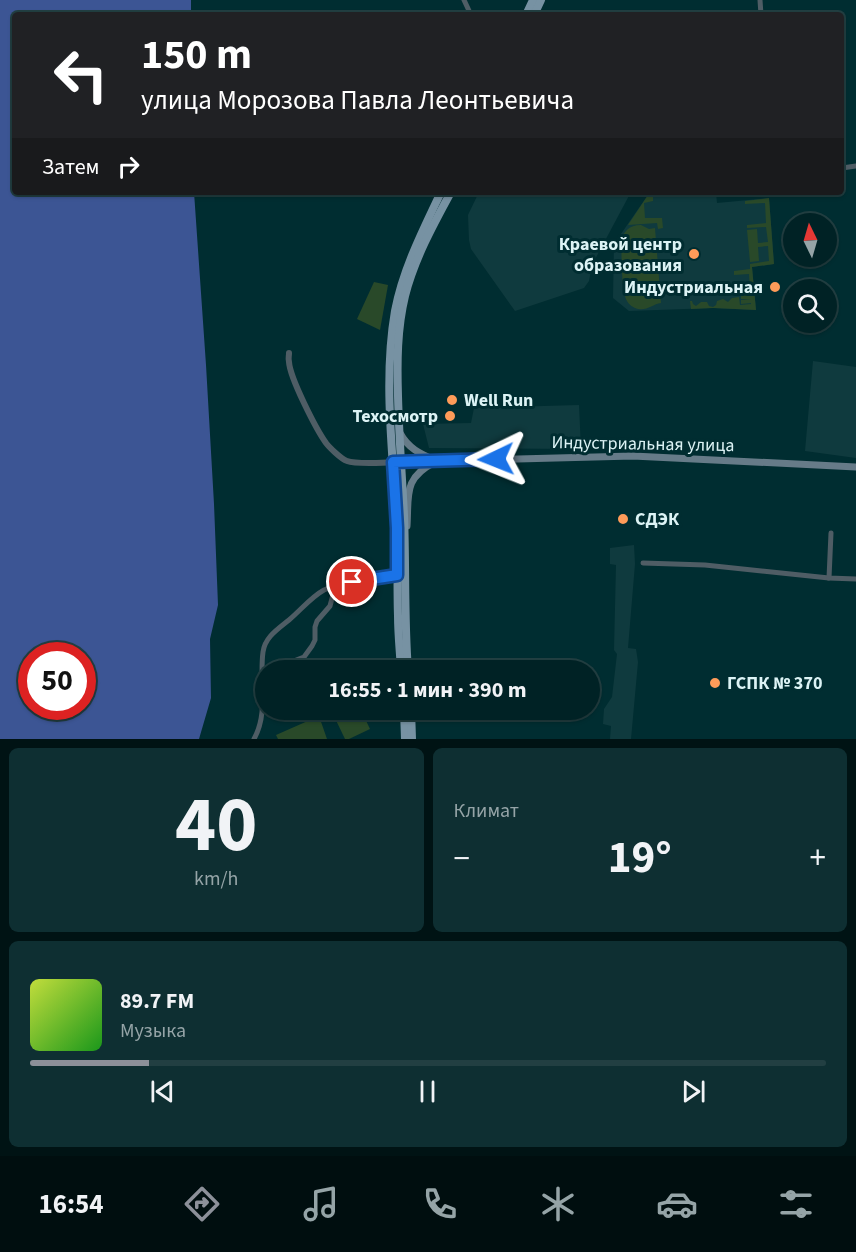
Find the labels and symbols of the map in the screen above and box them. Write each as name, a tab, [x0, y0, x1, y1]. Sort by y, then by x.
north arrow	[783, 213, 837, 267]
place label: Краевой центр образования	[559, 232, 682, 278]
marker: Краевой центр образования	[687, 247, 701, 261]
place label: Индустриальная	[624, 275, 763, 300]
marker: Индустриальная	[768, 280, 782, 294]
place label: Well Run	[464, 388, 533, 413]
marker: Well Run	[445, 393, 459, 407]
place label: Техосмотр	[353, 404, 438, 429]
marker: Техосмотр	[443, 409, 457, 423]
position arrow	[464, 427, 528, 491]
street label: Индустриальная улица	[551, 430, 735, 458]
place label: СДЭК	[635, 507, 680, 532]
marker: СДЭК	[616, 512, 630, 526]
pin	[326, 556, 377, 607]
speed limit sign: 50	[18, 642, 96, 720]
place label: ГСПК № 370	[727, 671, 822, 696]
marker: ГСПК № 370	[708, 676, 722, 690]

